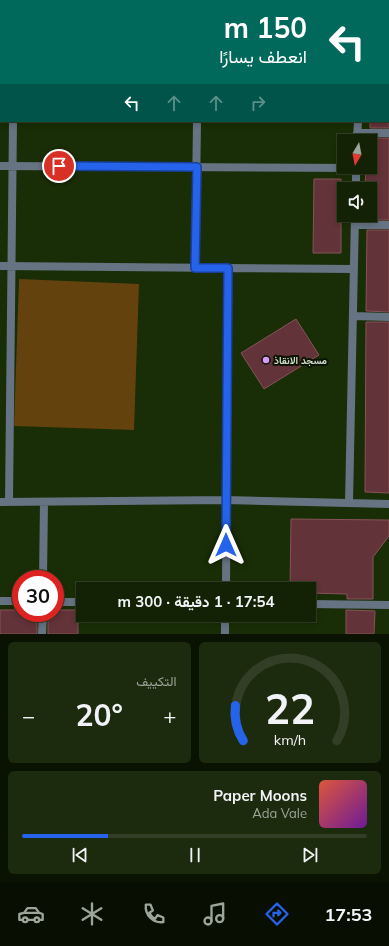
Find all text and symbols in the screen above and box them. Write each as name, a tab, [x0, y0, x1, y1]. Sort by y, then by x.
text: 150 m	[224, 10, 307, 45]
icon: left	[321, 16, 373, 68]
text: انعطف يسارًا	[219, 45, 307, 68]
icon: left	[121, 92, 143, 114]
icon: ahead	[163, 92, 185, 114]
icon: ahead	[205, 92, 227, 114]
icon: right	[247, 92, 269, 114]
north arrow	[337, 134, 377, 174]
map controls	[337, 134, 377, 222]
pin	[42, 149, 76, 183]
icon: arrive	[48, 155, 70, 177]
button: sound	[337, 182, 377, 222]
place label: مسجد الانقاذ	[274, 354, 328, 367]
marker: مسجد الانقاذ	[261, 355, 271, 365]
position arrow	[205, 524, 247, 566]
speed limit sign: 30	[12, 570, 64, 622]
text: 17:54 · 1 دقيقة · 300 m	[118, 592, 274, 611]
text: التكييف	[136, 673, 177, 689]
text: 22	[265, 681, 315, 733]
text: 20°	[76, 696, 123, 734]
text: −	[22, 702, 35, 730]
text: +	[163, 702, 177, 730]
text: km/h	[274, 730, 306, 748]
text: Paper Moons	[213, 786, 307, 805]
text: Ada Vale	[252, 805, 307, 821]
icon: previous	[69, 844, 91, 866]
icon: pause	[184, 844, 206, 866]
icon: next	[299, 844, 321, 866]
icon: car	[17, 900, 45, 928]
icon: climate	[78, 900, 106, 928]
icon: phone	[140, 900, 168, 928]
icon: music	[201, 900, 229, 928]
icon: directions	[263, 900, 291, 928]
text: 17:53	[325, 903, 372, 926]

